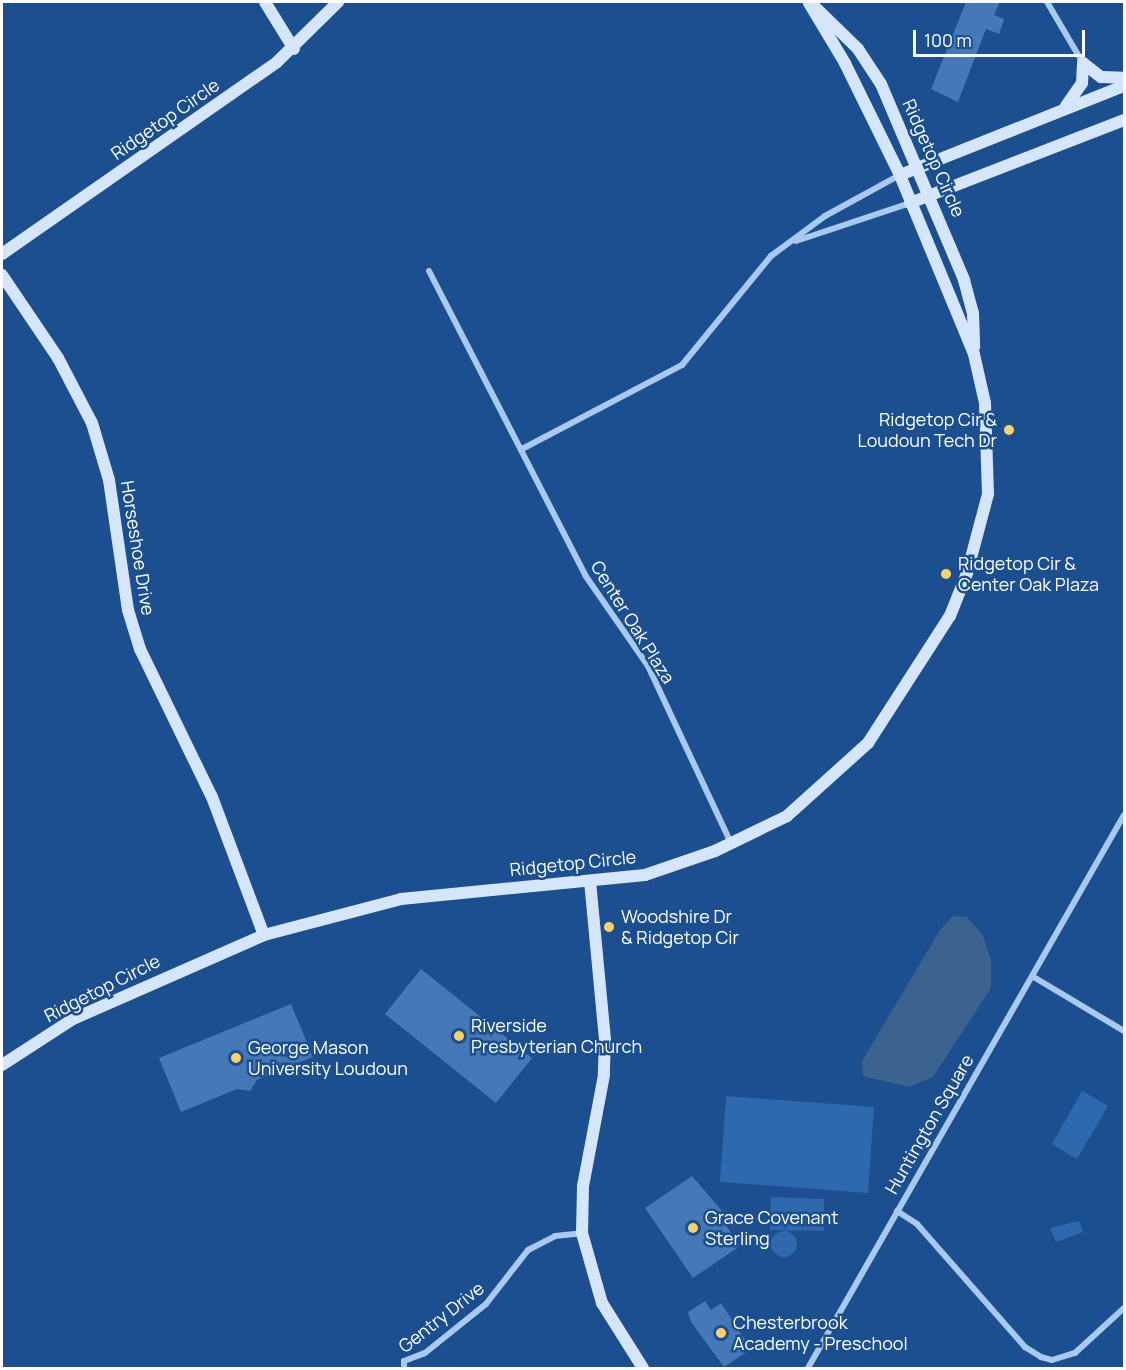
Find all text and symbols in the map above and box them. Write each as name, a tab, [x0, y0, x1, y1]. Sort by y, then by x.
scale bar	[916, 18, 1088, 56]
text: 100 m	[924, 28, 972, 52]
street label: Ridgetop Circle	[107, 74, 223, 164]
street label: Ridgetop Circle	[898, 96, 970, 220]
place label: Ridgetop Cir & Loudoun Tech Dr	[858, 409, 997, 452]
marker: Ridgetop Cir & Loudoun Tech Dr	[1002, 423, 1016, 437]
street label: Horseshoe Drive	[117, 479, 159, 617]
place label: Ridgetop Cir & Center Oak Plaza	[958, 553, 1099, 596]
street label: Center Oak Plaza	[587, 557, 679, 687]
marker: Ridgetop Cir & Center Oak Plaza	[939, 567, 953, 581]
street label: Ridgetop Circle	[509, 846, 637, 880]
place label: Woodshire Dr & Ridgetop Cir	[621, 906, 739, 948]
marker: Woodshire Dr & Ridgetop Cir	[602, 920, 616, 934]
street label: Ridgetop Circle	[41, 950, 163, 1026]
place label: Riverside Presbyterian Church	[471, 1015, 642, 1058]
marker: Riverside Presbyterian Church	[452, 1029, 466, 1043]
place label: George Mason University Loudoun	[248, 1037, 408, 1080]
street label: Huntington Square	[880, 1050, 978, 1198]
marker: George Mason University Loudoun	[229, 1051, 243, 1065]
place label: Grace Covenant Sterling	[705, 1207, 838, 1250]
marker: Grace Covenant Sterling	[686, 1221, 700, 1235]
street label: Gentry Drive	[394, 1277, 488, 1357]
place label: Chesterbrook Academy - Preschool	[733, 1312, 908, 1354]
marker: Chesterbrook Academy - Preschool	[714, 1326, 728, 1340]

